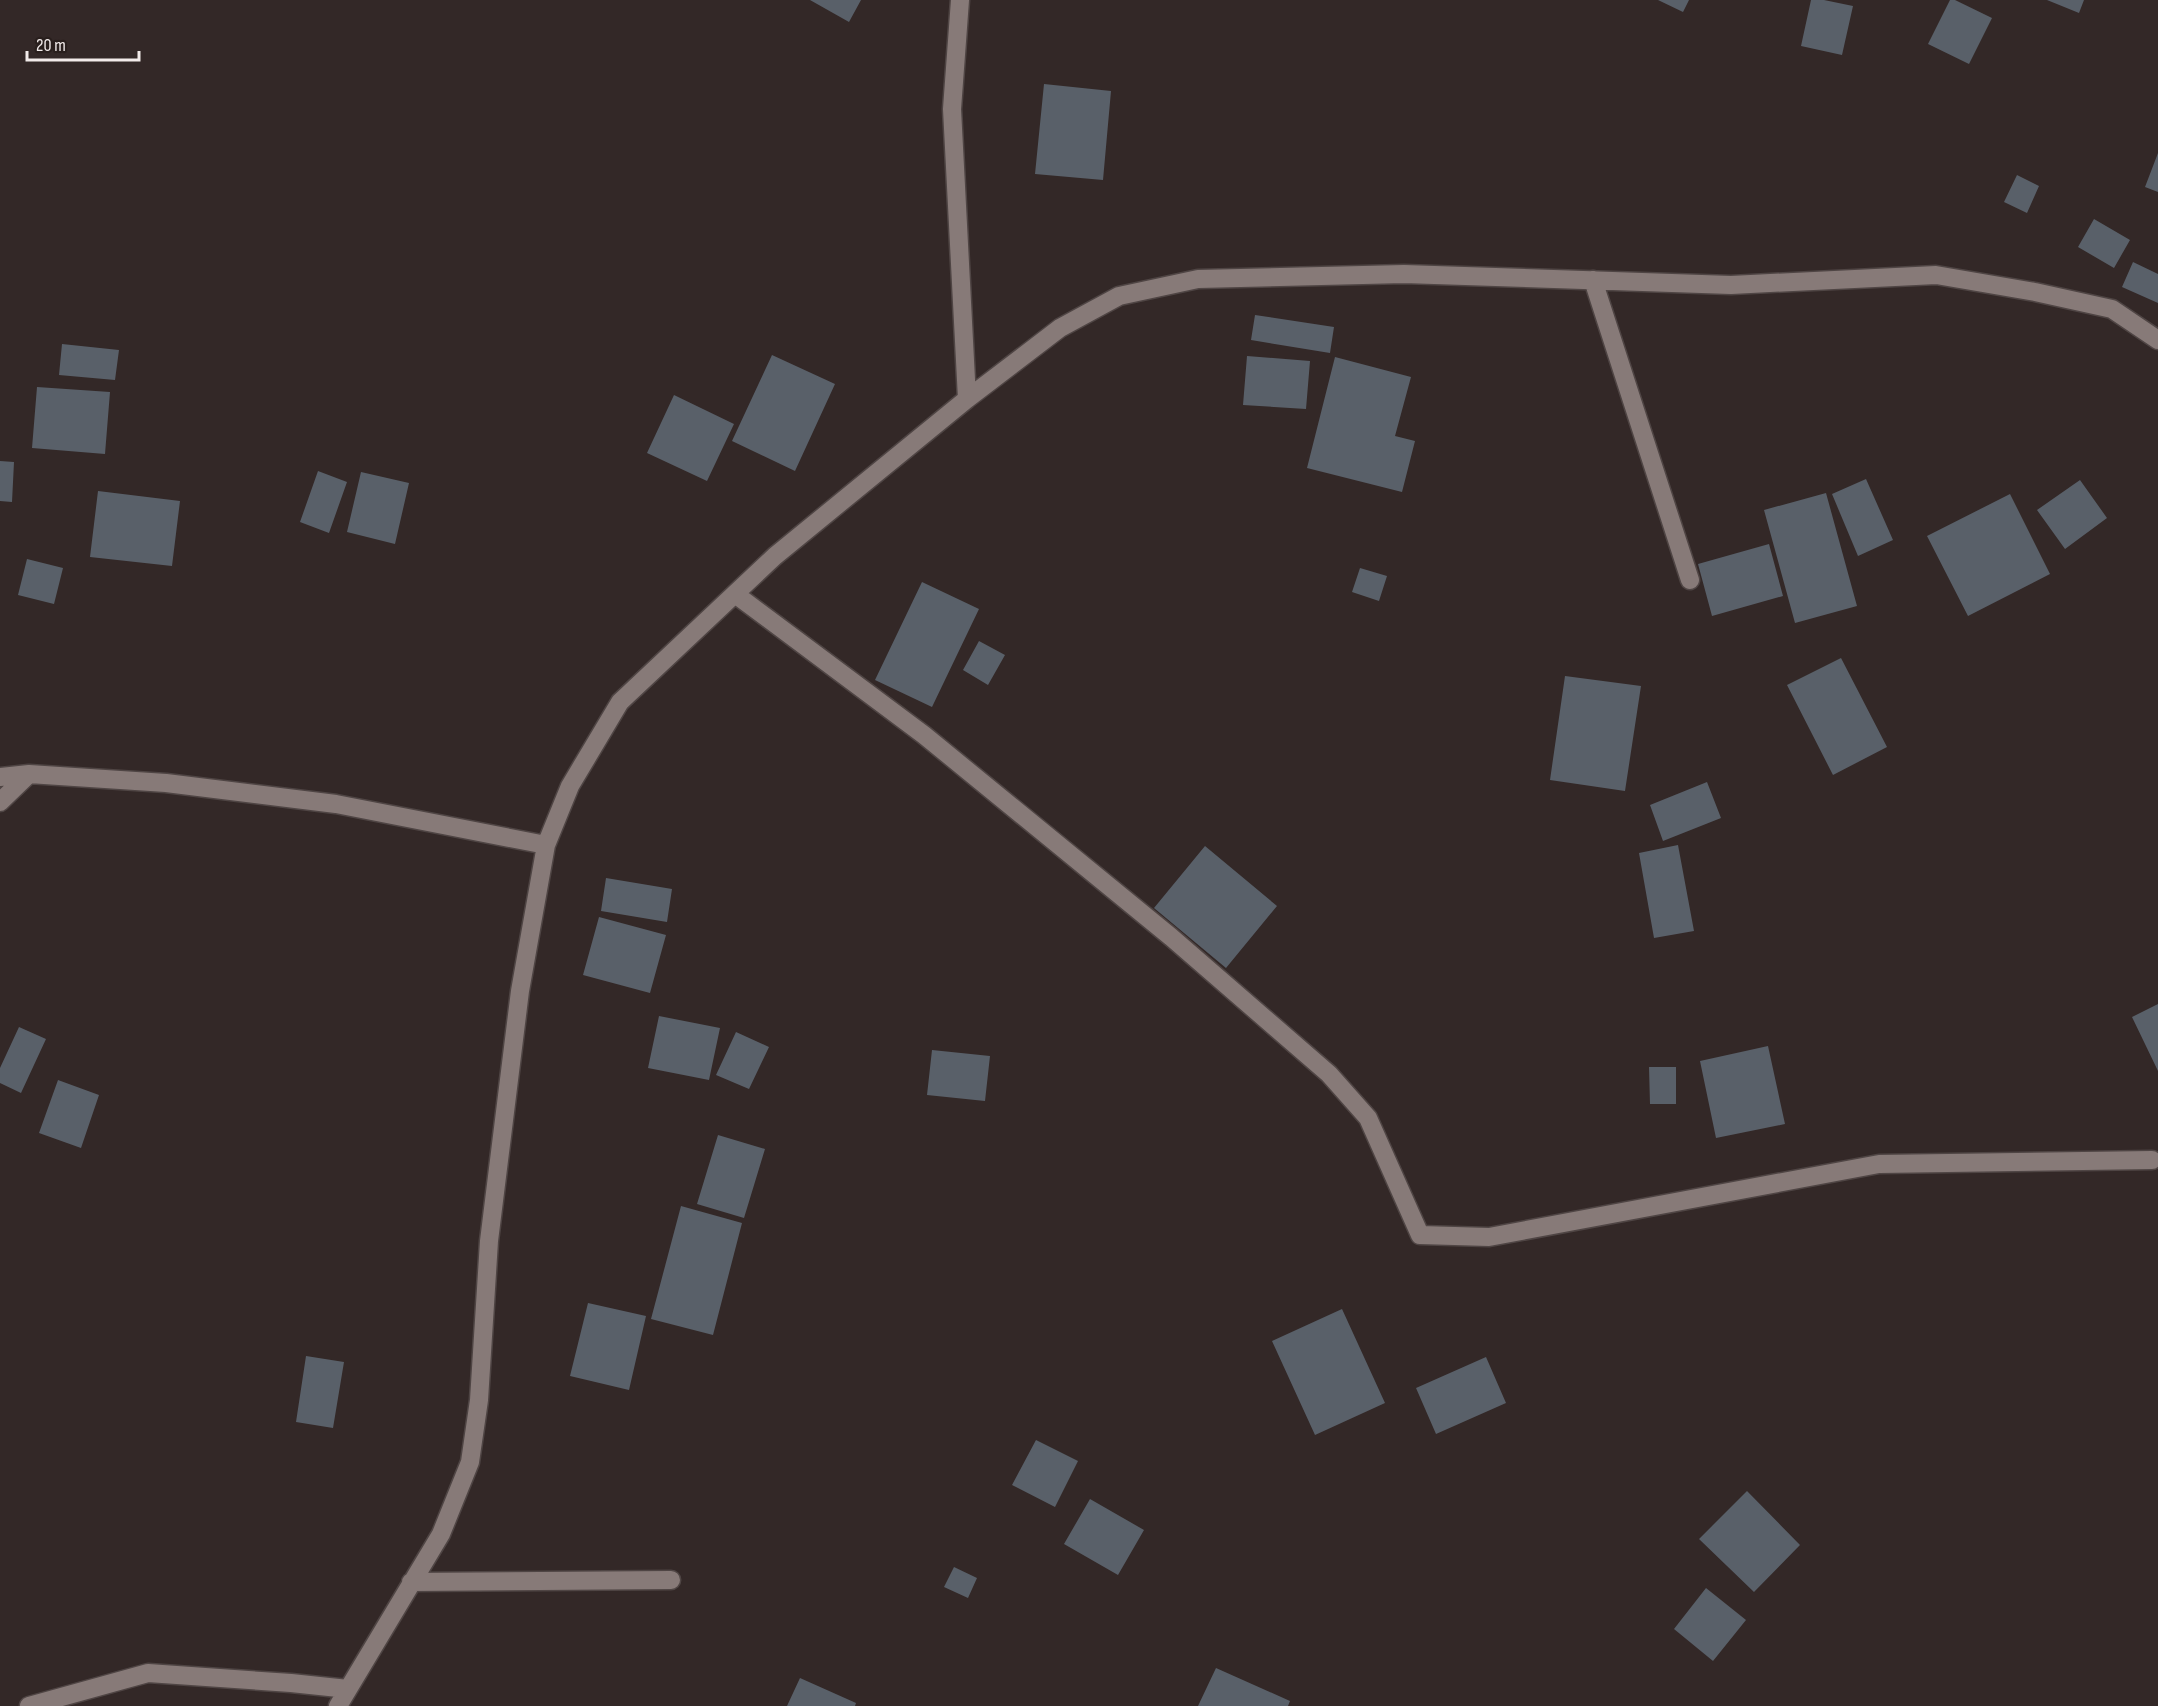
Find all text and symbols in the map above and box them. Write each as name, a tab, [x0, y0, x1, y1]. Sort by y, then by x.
scale bar	[27, 24, 140, 62]
text: 20 m	[36, 35, 66, 56]

